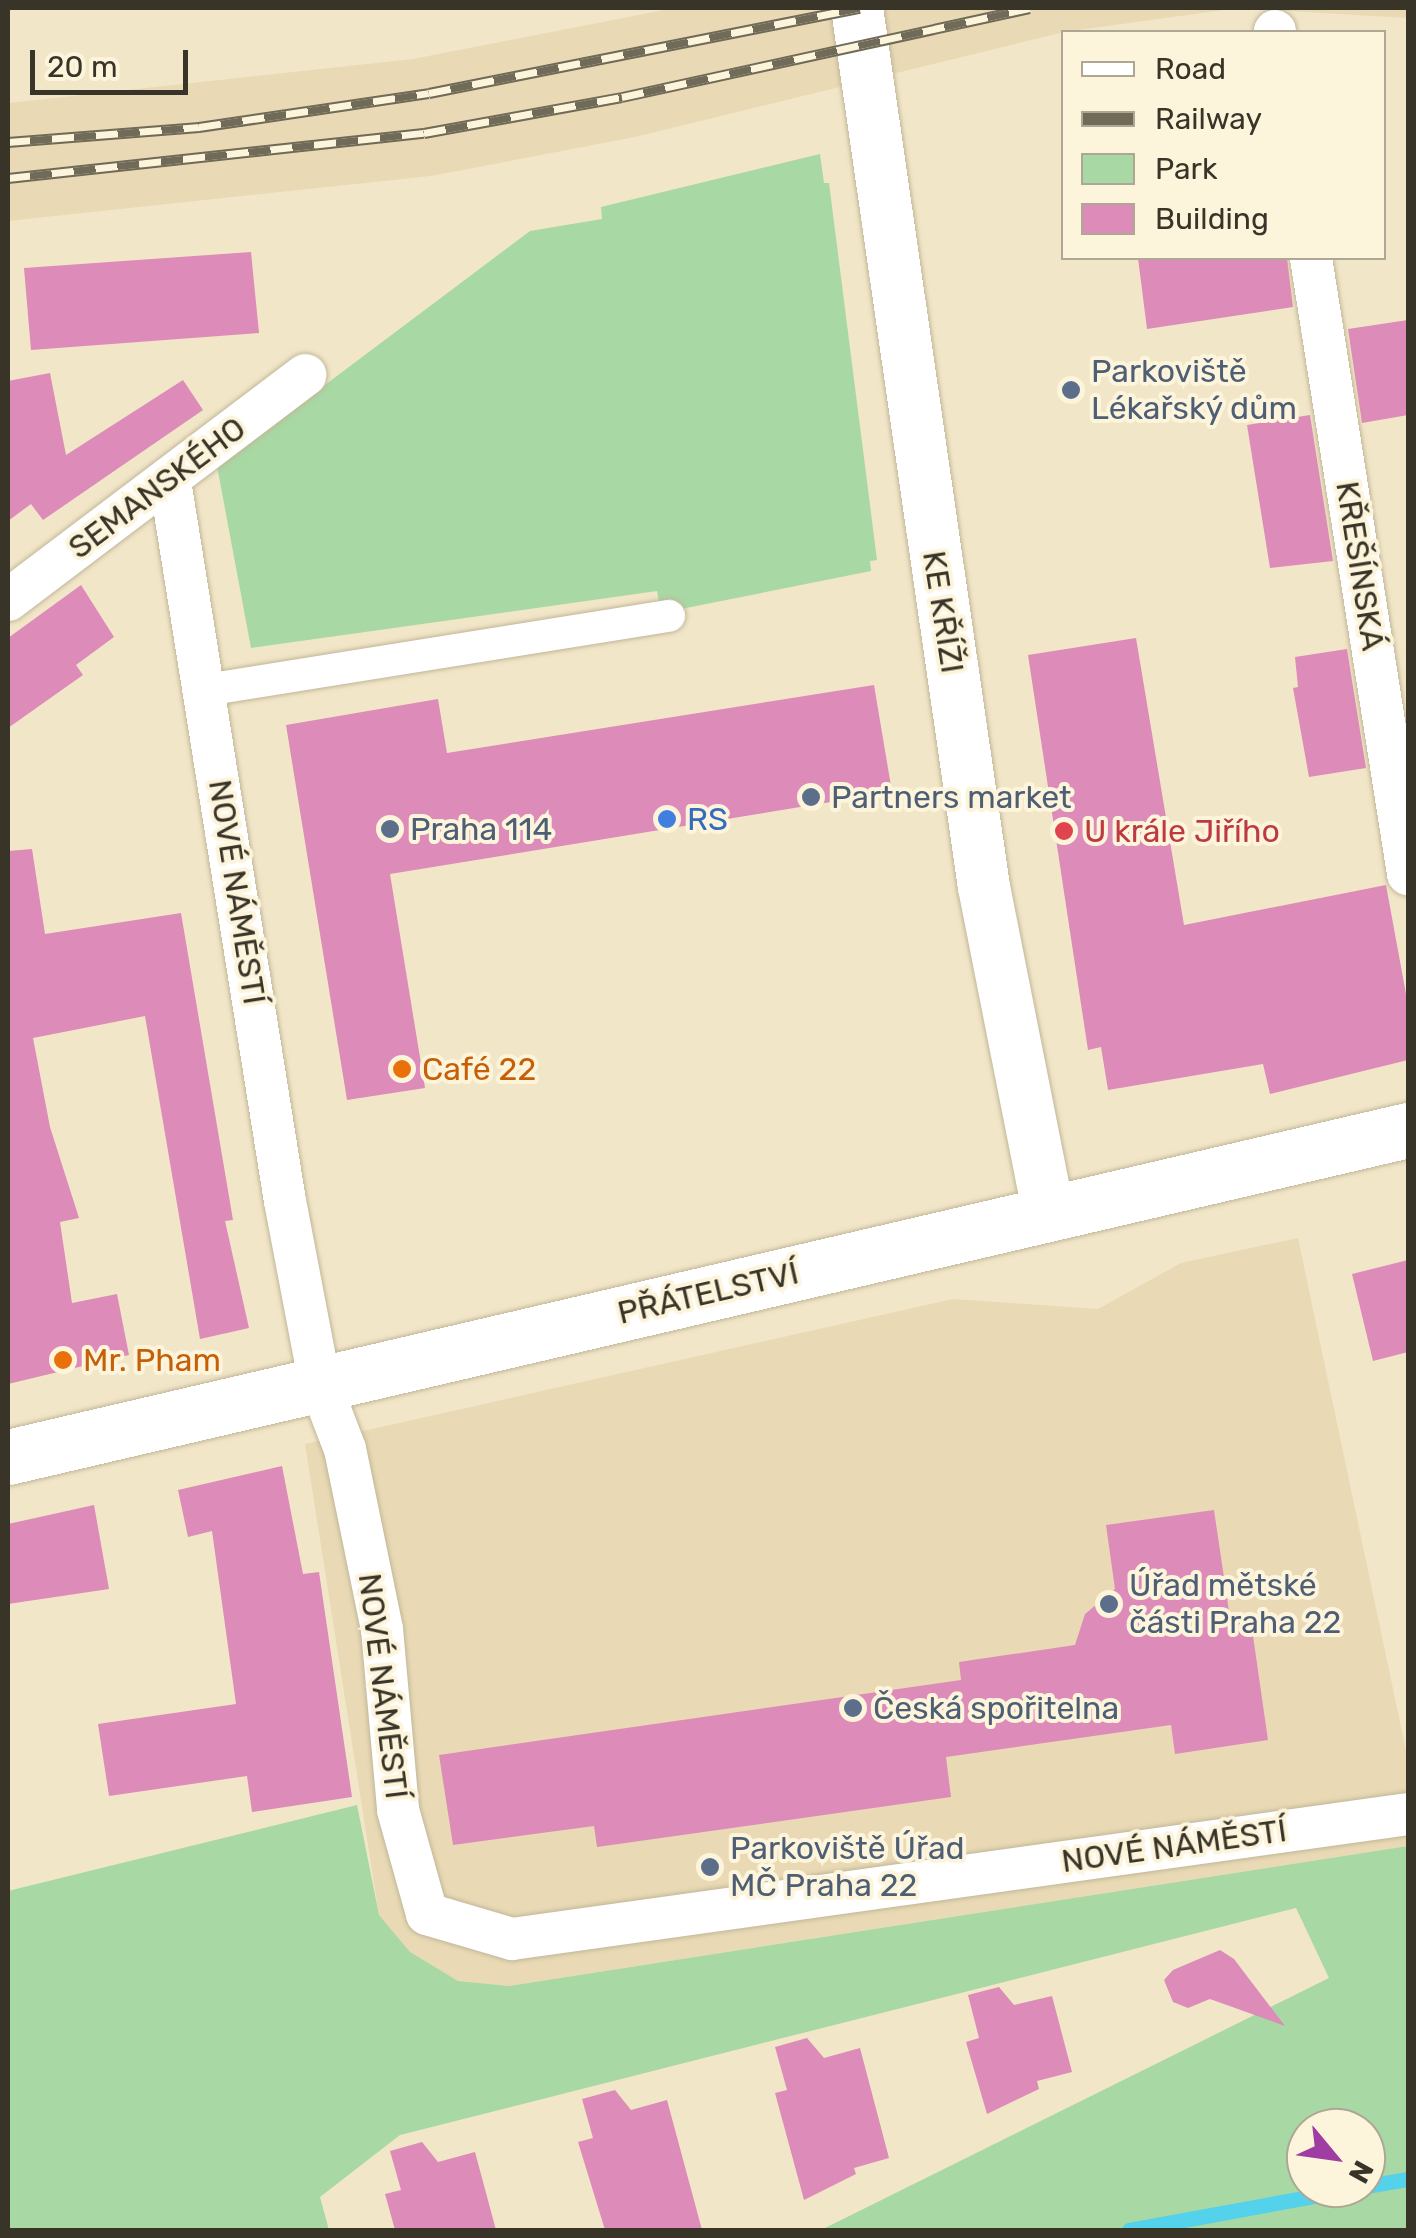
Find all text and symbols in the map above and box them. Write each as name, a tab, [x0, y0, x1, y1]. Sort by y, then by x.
scale bar	[35, 30, 192, 92]
legend	[1061, 30, 1386, 260]
text: 20 m	[47, 49, 118, 85]
text: Road	[1155, 51, 1226, 87]
text: Railway	[1155, 101, 1262, 137]
text: Park	[1155, 151, 1217, 187]
text: Building	[1155, 201, 1269, 237]
place label: Parkoviště Lékařský dům	[1091, 353, 1298, 428]
marker: Parkoviště Lékařský dům	[1060, 379, 1082, 401]
street label: SEMANSKÉHO	[61, 409, 253, 567]
street label: KŘEŠÍNSKÁ	[1328, 479, 1392, 653]
street label: KE KŘÍŽI	[914, 548, 972, 676]
street label: NOVÉ NÁMĚSTÍ	[200, 777, 274, 1007]
place label: Partners market	[831, 778, 1072, 816]
marker: Partners market	[800, 786, 822, 808]
place label: RS	[687, 800, 728, 838]
marker: RS	[656, 808, 678, 830]
place label: Praha 114	[410, 810, 552, 848]
place label: U krále Jiřího	[1084, 812, 1280, 850]
marker: Praha 114	[379, 818, 401, 840]
marker: U krále Jiřího	[1053, 820, 1075, 842]
place label: Café 22	[422, 1050, 536, 1088]
marker: Café 22	[391, 1058, 413, 1080]
street label: PŘÁTELSTVÍ	[614, 1254, 802, 1332]
place label: Mr. Pham	[83, 1341, 221, 1379]
marker: Mr. Pham	[52, 1349, 74, 1371]
place label: Úřad mětské části Praha 22	[1129, 1567, 1341, 1642]
street label: NOVÉ NÁMĚSTÍ	[350, 1571, 416, 1801]
marker: Úřad mětské části Praha 22	[1098, 1593, 1120, 1615]
place label: Česká spořitelna	[873, 1689, 1119, 1727]
marker: Česká spořitelna	[842, 1697, 864, 1719]
street label: NOVÉ NÁMĚSTÍ	[1059, 1811, 1289, 1881]
place label: Parkoviště Úřad MČ Praha 22	[730, 1830, 965, 1905]
marker: Parkoviště Úřad MČ Praha 22	[699, 1856, 721, 1878]
north arrow	[1286, 2108, 1386, 2208]
text: N	[1342, 2155, 1380, 2189]

